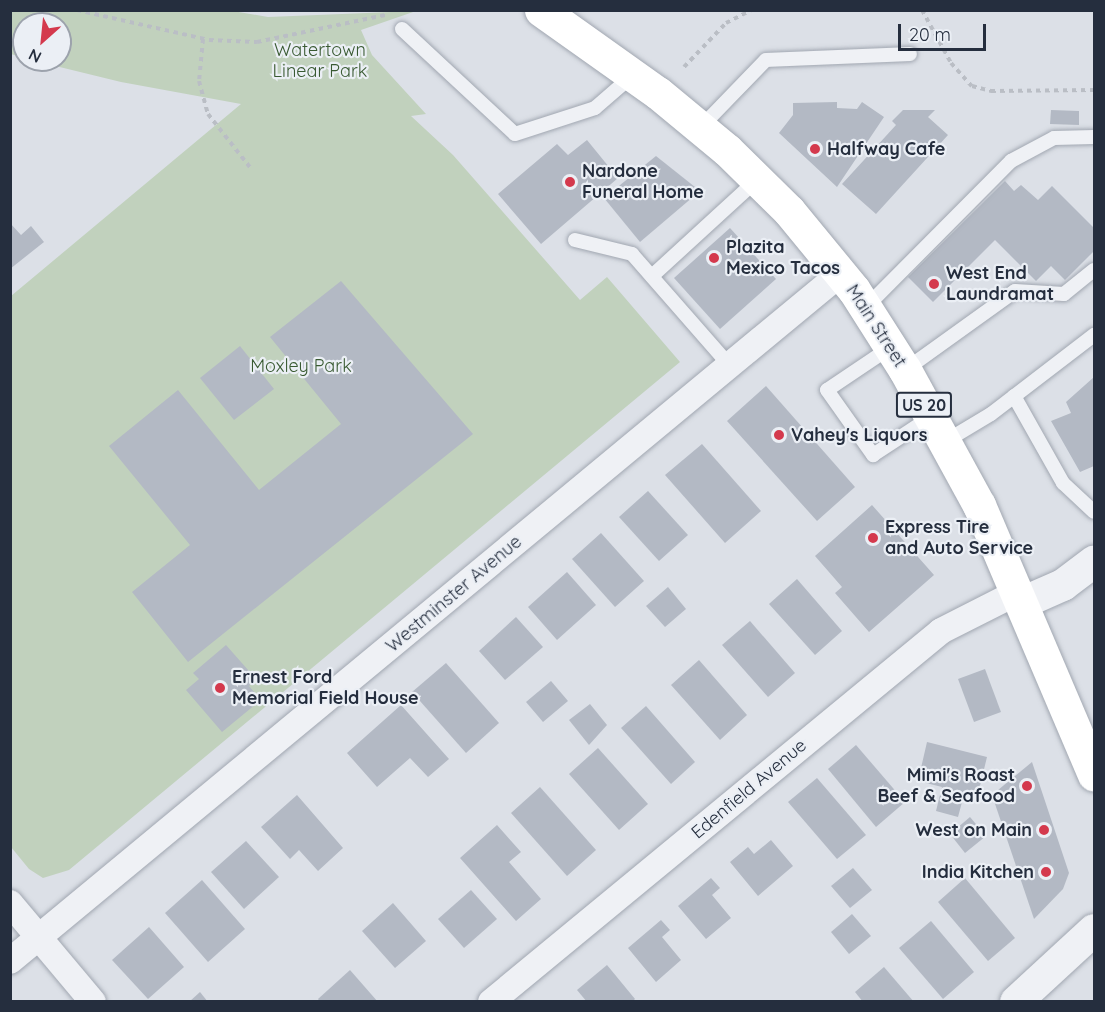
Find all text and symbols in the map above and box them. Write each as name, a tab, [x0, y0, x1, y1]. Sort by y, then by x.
north arrow	[12, 12, 72, 72]
scale bar	[901, 12, 990, 50]
text: 20 m	[909, 23, 951, 46]
park label: Watertown Linear Park	[273, 40, 367, 82]
text: N	[25, 45, 45, 68]
place label: Halfway Cafe	[827, 138, 945, 160]
marker: Halfway Cafe	[808, 142, 822, 156]
place label: Nardone Funeral Home	[582, 161, 704, 204]
marker: Nardone Funeral Home	[563, 175, 577, 189]
place label: Plazita Mexico Tacos	[726, 237, 840, 280]
marker: Plazita Mexico Tacos	[707, 251, 721, 265]
place label: West End Laundramat	[946, 263, 1054, 306]
marker: West End Laundramat	[927, 277, 941, 291]
street label: Main Street	[841, 281, 911, 371]
park label: Moxley Park	[250, 355, 352, 377]
road number: US 20	[896, 392, 952, 418]
place label: Vahey's Liquors	[791, 424, 927, 446]
marker: Vahey's Liquors	[772, 428, 786, 442]
place label: Express Tire and Auto Service	[885, 517, 1033, 560]
street label: Westminster Avenue	[382, 531, 526, 657]
marker: Express Tire and Auto Service	[866, 531, 880, 545]
place label: Ernest Ford Memorial Field House	[232, 667, 418, 710]
marker: Ernest Ford Memorial Field House	[213, 681, 227, 695]
street label: Edenfield Avenue	[687, 735, 811, 843]
place label: Mimi's Roast Beef & Seafood	[877, 765, 1015, 808]
marker: Mimi's Roast Beef & Seafood	[1020, 779, 1034, 793]
place label: West on Main	[916, 819, 1032, 841]
marker: West on Main	[1037, 823, 1051, 837]
place label: India Kitchen	[922, 861, 1034, 883]
marker: India Kitchen	[1039, 865, 1053, 879]

